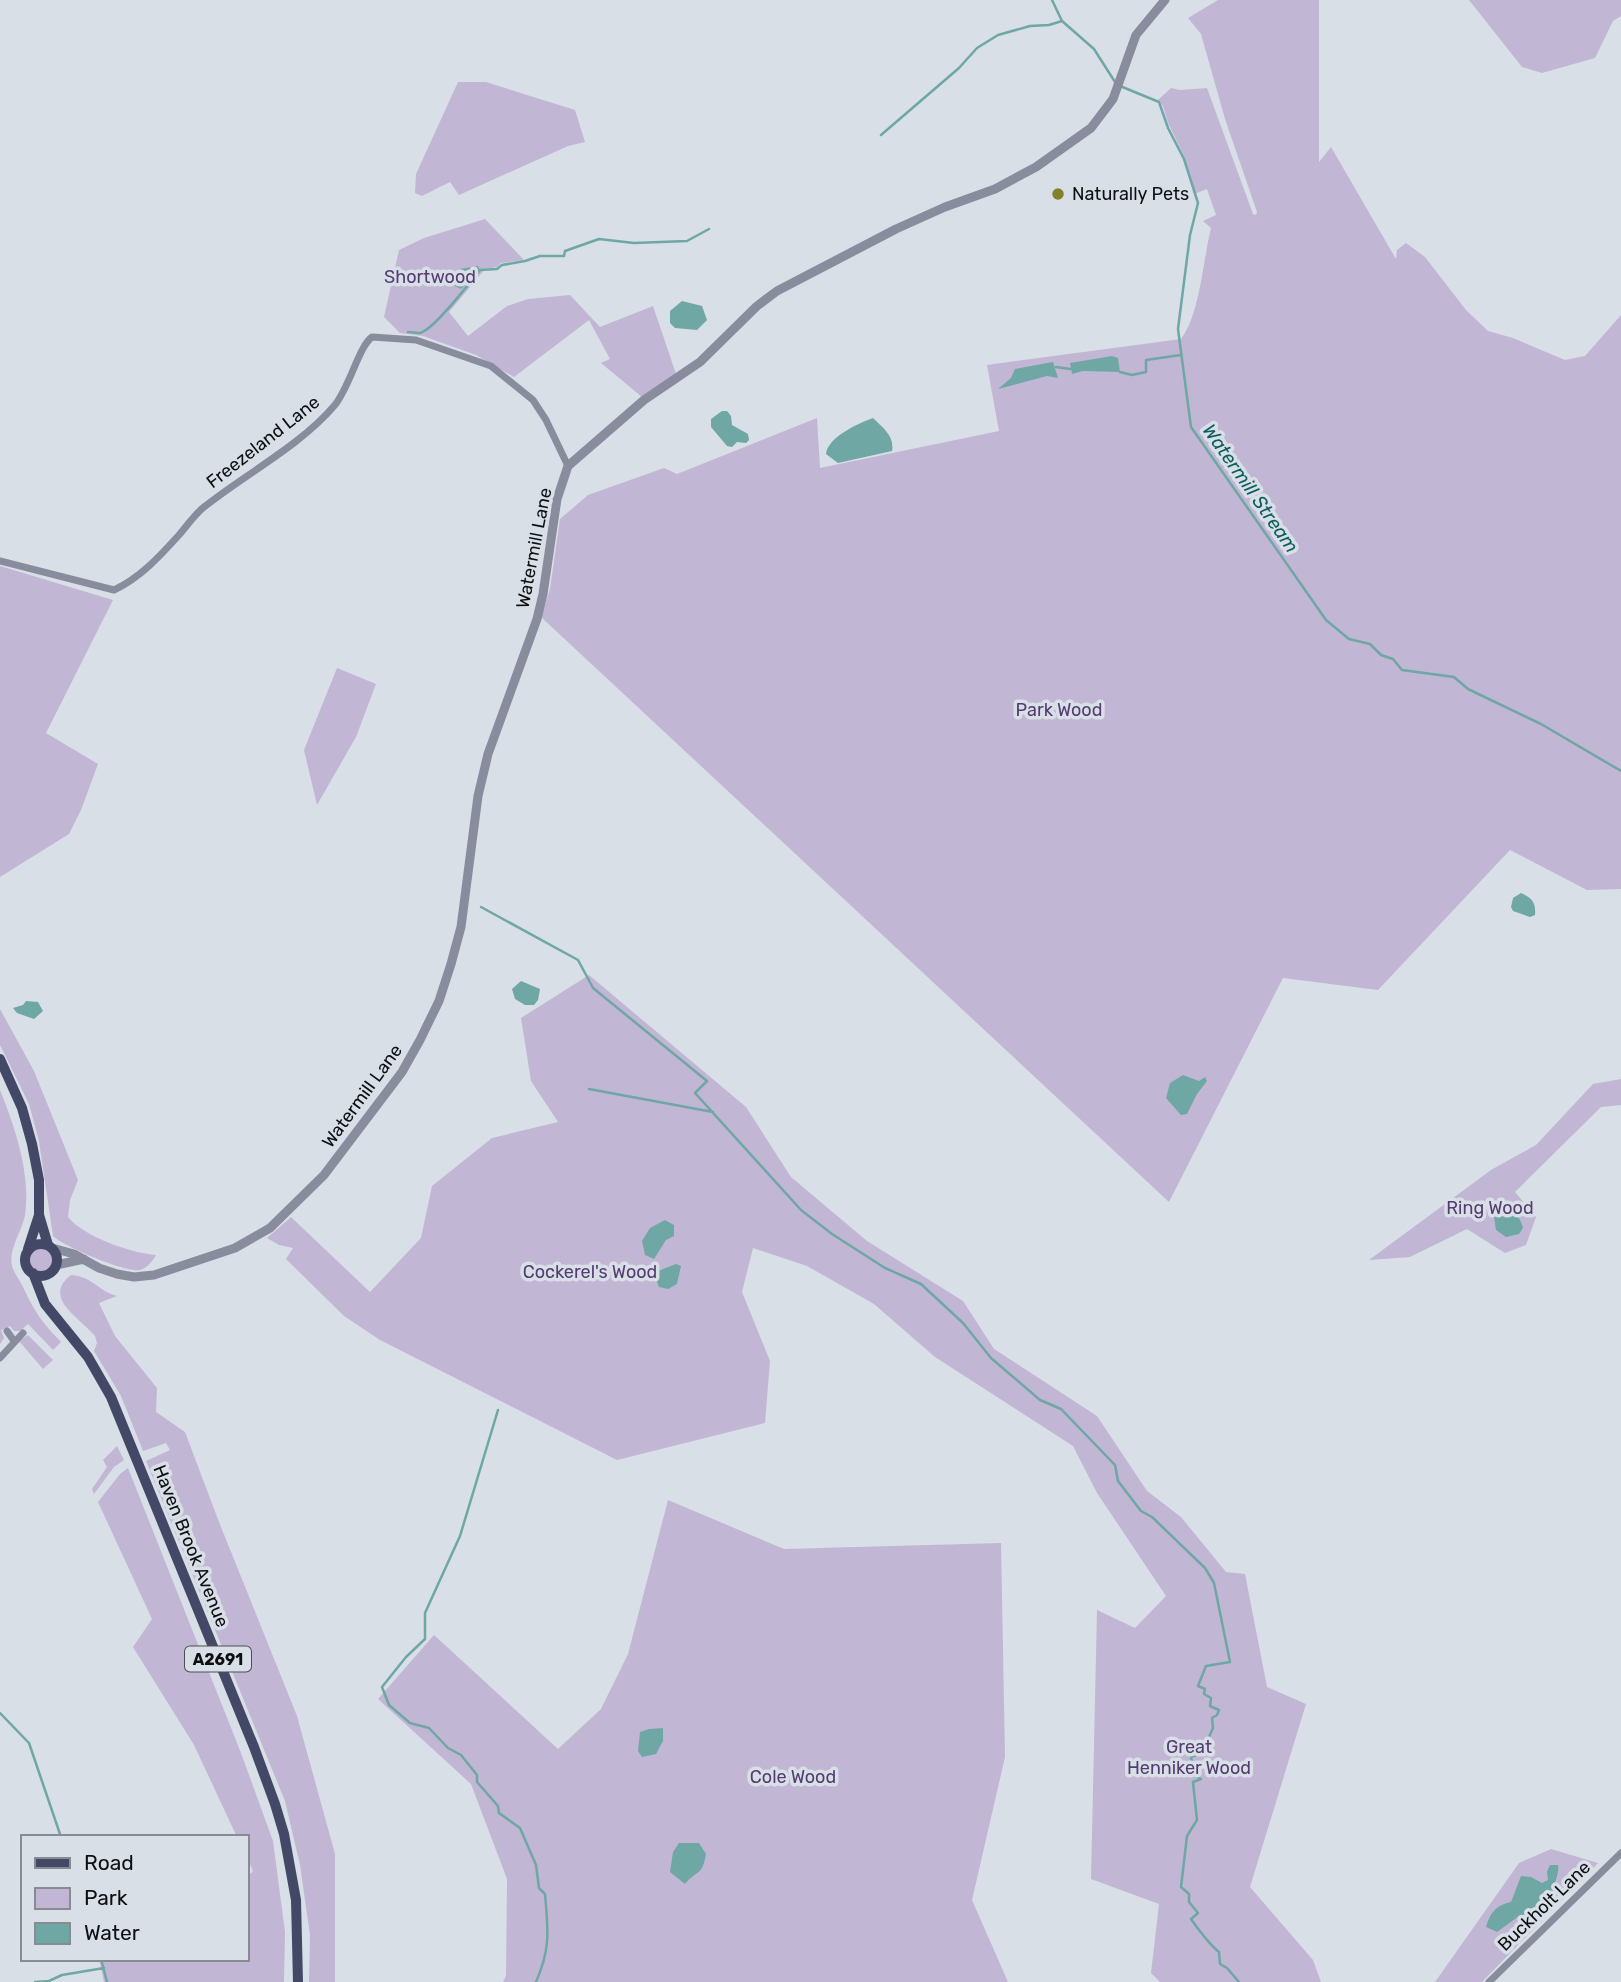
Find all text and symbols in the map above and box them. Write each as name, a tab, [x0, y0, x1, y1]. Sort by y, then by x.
place label: Naturally Pets	[1072, 183, 1189, 205]
marker: Naturally Pets	[1050, 186, 1066, 202]
park label: Shortwood	[384, 266, 476, 288]
street label: Freezeland Lane	[202, 391, 324, 493]
water label: Watermill Stream	[1198, 420, 1304, 557]
street label: Watermill Lane	[512, 486, 556, 610]
park label: Park Wood	[1016, 699, 1102, 721]
street label: Watermill Lane	[317, 1040, 407, 1152]
park label: Ring Wood	[1446, 1197, 1534, 1219]
park label: Cockerel's Wood	[523, 1261, 657, 1283]
street label: Haven Brook Avenue	[148, 1462, 234, 1630]
road number: A2691	[185, 1646, 251, 1672]
park label: Great Henniker Wood	[1127, 1736, 1251, 1779]
park label: Cole Wood	[750, 1766, 836, 1788]
legend	[21, 1835, 248, 1961]
text: Road	[84, 1850, 134, 1875]
street label: Buckholt Lane	[1493, 1856, 1595, 1956]
text: Park	[84, 1885, 128, 1910]
text: Water	[84, 1920, 140, 1945]

